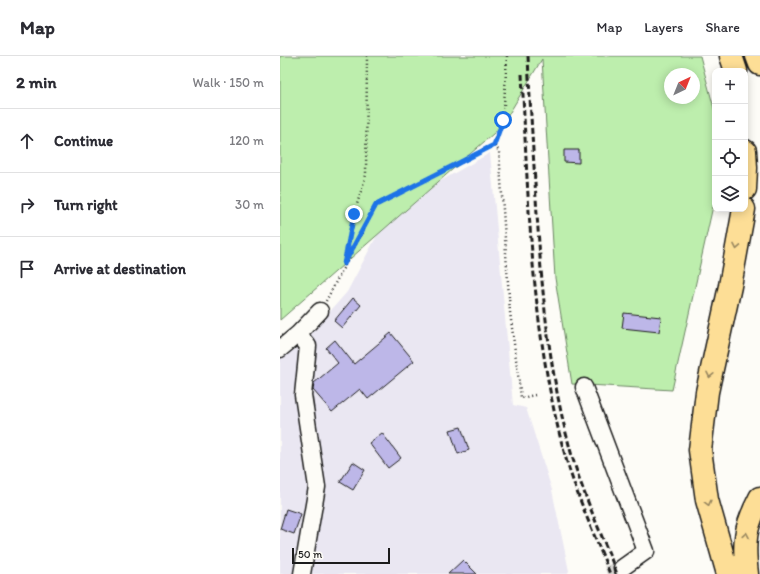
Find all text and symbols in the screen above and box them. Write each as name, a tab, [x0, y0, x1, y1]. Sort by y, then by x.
text: Map	[20, 16, 55, 39]
text: Map	[597, 19, 622, 36]
text: Layers	[644, 19, 683, 36]
text: Share	[705, 19, 740, 36]
north arrow	[664, 68, 700, 104]
map controls	[712, 68, 748, 212]
button: +	[712, 68, 748, 104]
text: 2 min	[16, 72, 56, 92]
text: Walk · 150 m	[193, 75, 264, 90]
button: −	[712, 104, 748, 140]
route start	[494, 111, 512, 129]
icon: ahead	[16, 130, 38, 152]
text: Continue	[54, 132, 113, 150]
text: 120 m	[229, 133, 264, 148]
button: locate	[712, 140, 748, 176]
button: layers	[712, 176, 748, 212]
icon: right	[16, 194, 38, 216]
text: Turn right	[54, 196, 118, 214]
text: 30 m	[235, 197, 264, 212]
route end	[345, 205, 363, 223]
one-way arrow	[734, 244, 742, 251]
icon: arrive	[16, 258, 38, 280]
text: Arrive at destination	[54, 260, 186, 278]
one-way arrow	[707, 371, 715, 378]
one-way arrow	[703, 499, 712, 506]
one-way arrow	[741, 532, 750, 538]
scale bar	[292, 546, 390, 565]
text: 50 m	[298, 548, 322, 561]

